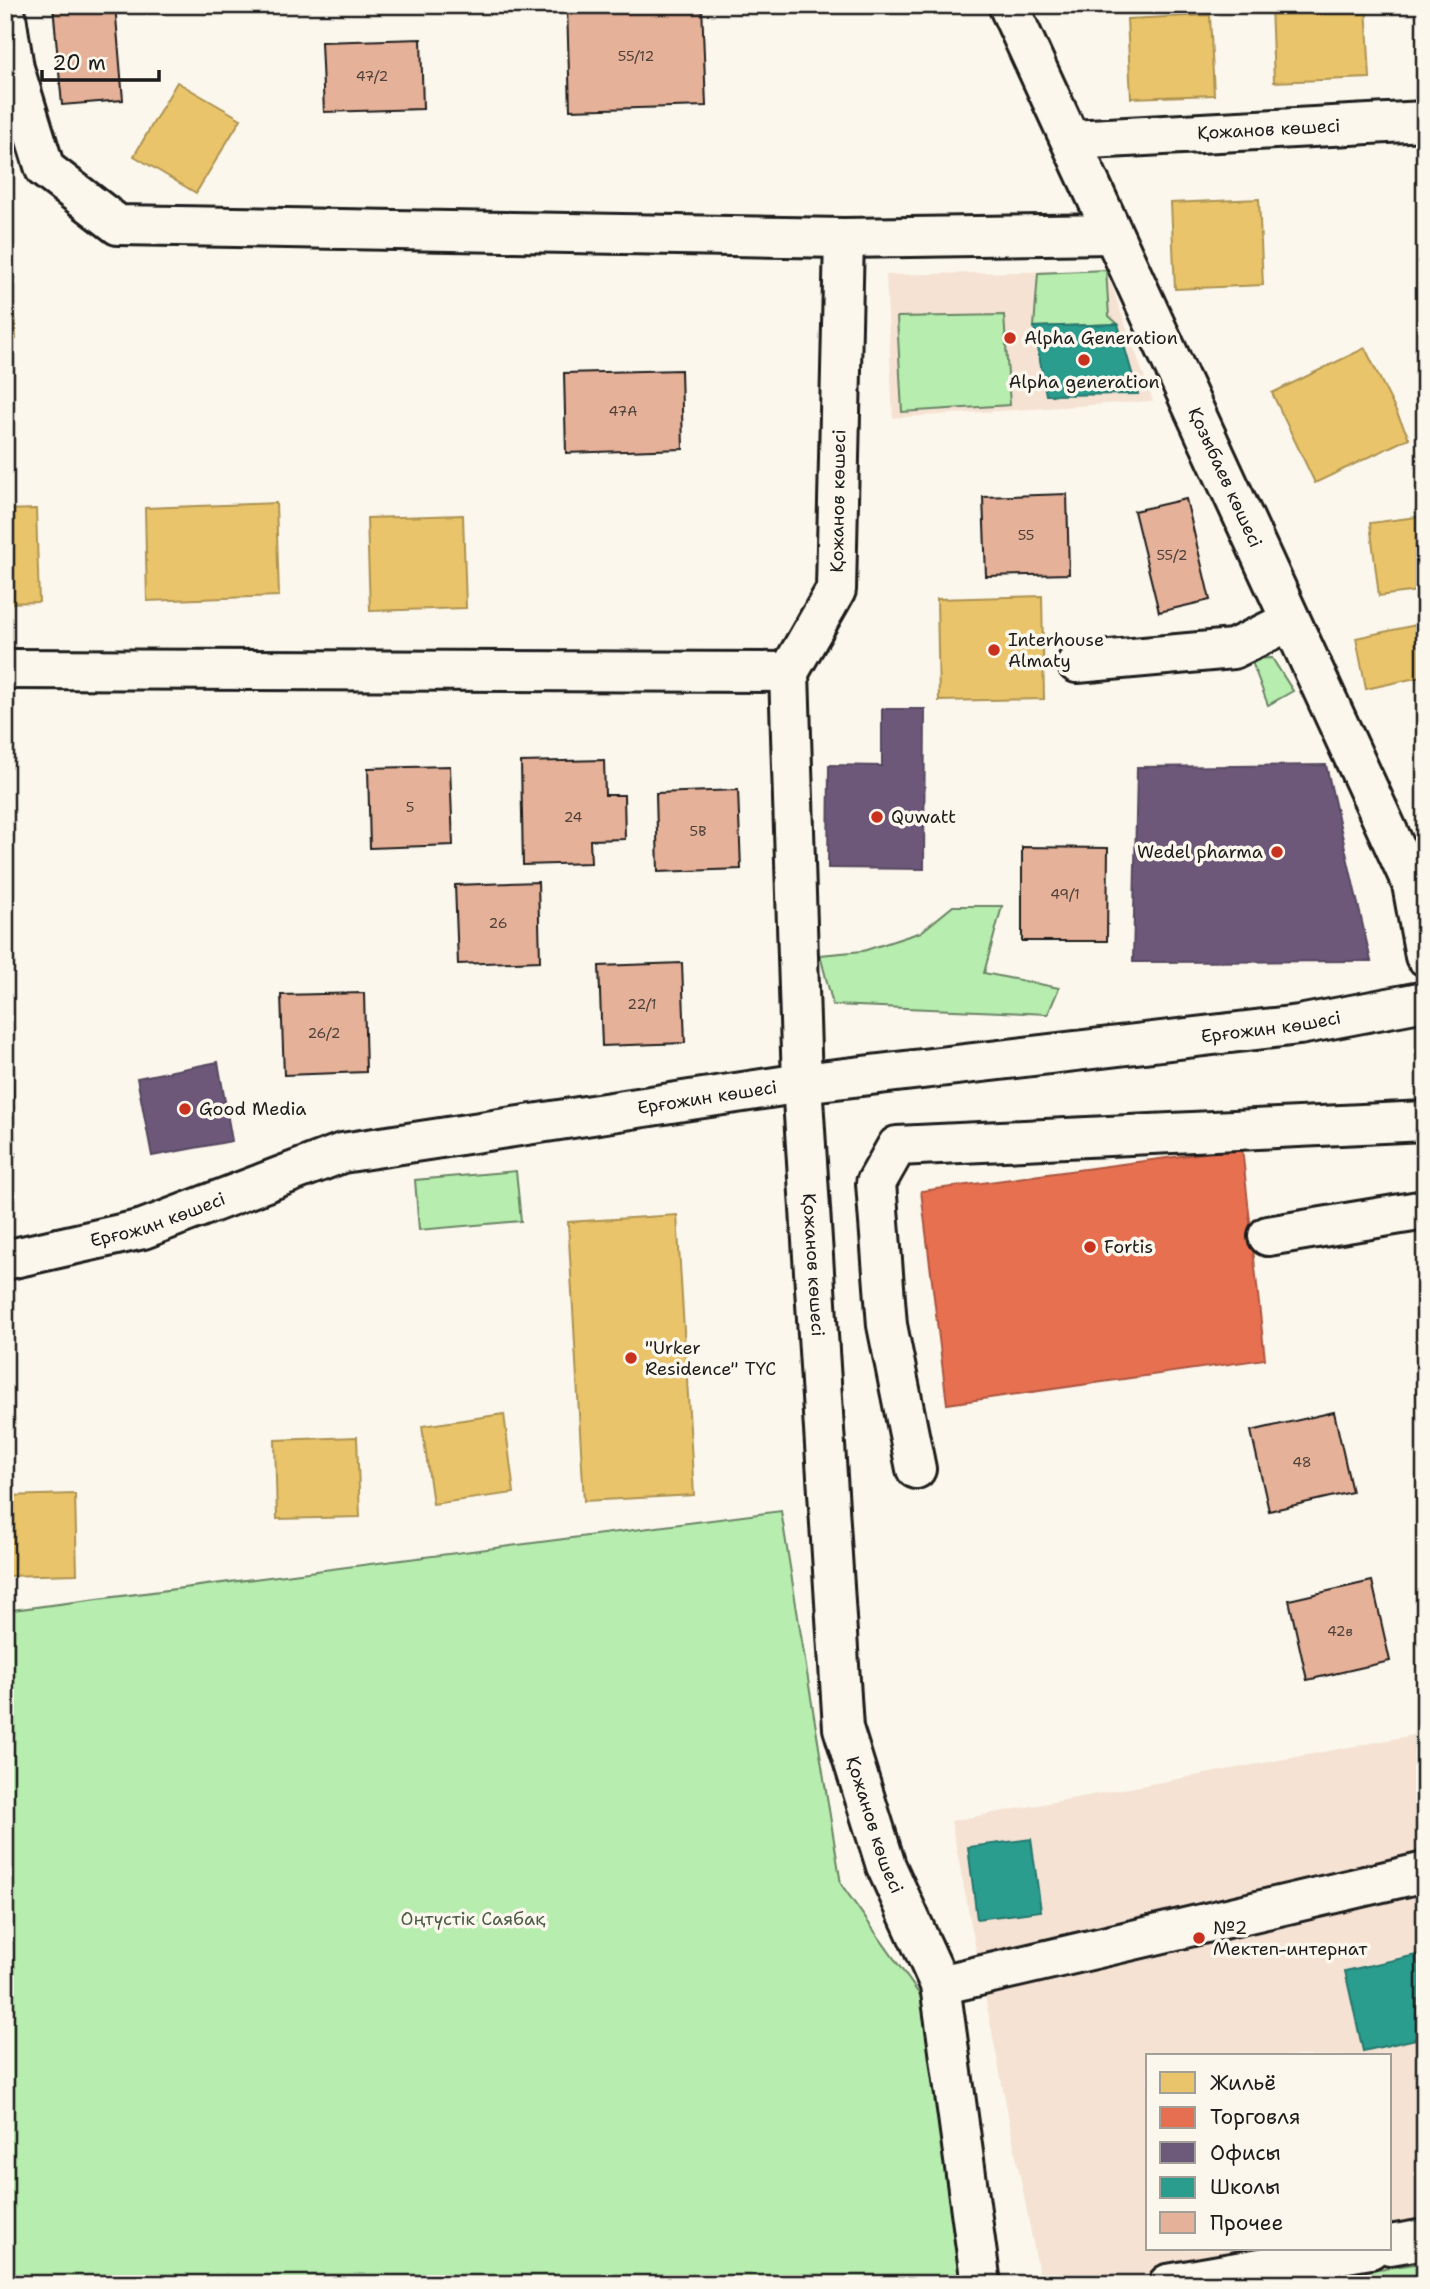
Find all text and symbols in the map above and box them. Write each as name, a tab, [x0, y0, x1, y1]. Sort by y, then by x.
scale bar	[42, 38, 159, 82]
house number: 55/12	[618, 47, 654, 65]
text: 20 m	[52, 49, 106, 77]
house number: 47/2	[356, 67, 388, 85]
street label: Қожанов көшесі	[1196, 114, 1341, 145]
place label: Alpha Generation	[1024, 326, 1178, 350]
marker: Alpha Generation	[1002, 330, 1018, 346]
marker: Alpha generation	[1076, 352, 1092, 368]
place label: Alpha generation	[1008, 370, 1160, 394]
house number: 47А	[609, 402, 637, 420]
street label: Қозыбаев көшесі	[1183, 404, 1268, 551]
street label: Қожанов көшесі	[825, 429, 851, 573]
house number: 55	[1018, 526, 1034, 544]
house number: 55/2	[1156, 546, 1188, 564]
place label: Interhouse Almaty	[1008, 628, 1104, 673]
marker: Interhouse Almaty	[986, 642, 1002, 658]
house number: 5	[406, 798, 414, 816]
place label: Quwatt	[891, 805, 956, 829]
house number: 24	[564, 808, 583, 826]
marker: Quwatt	[869, 809, 885, 825]
house number: 5В	[690, 822, 706, 840]
place label: Wedel pharma	[1137, 840, 1263, 864]
marker: Wedel pharma	[1269, 844, 1285, 860]
house number: 49/1	[1050, 885, 1080, 903]
house number: 26	[489, 914, 508, 932]
house number: 22/1	[627, 995, 657, 1013]
street label: Ерғожин көшесі	[1200, 1005, 1343, 1048]
house number: 26/2	[307, 1024, 341, 1042]
street label: Ерғожин көшесі	[636, 1075, 779, 1120]
place label: Good Media	[199, 1097, 307, 1121]
marker: Good Media	[177, 1101, 193, 1117]
street label: Ерғожин көшесі	[88, 1187, 229, 1253]
street label: Қожанов көшесі	[797, 1192, 830, 1337]
place label: Fortis	[1104, 1235, 1153, 1259]
marker: Fortis	[1082, 1239, 1098, 1255]
place label: "Urker Residence" ТҮС	[645, 1336, 776, 1381]
marker: "Urker Residence" ТҮС	[623, 1350, 639, 1366]
house number: 48	[1292, 1453, 1312, 1471]
house number: 42в	[1327, 1622, 1353, 1640]
street label: Қожанов көшесі	[841, 1753, 909, 1897]
park label: Оңтүстік Саябақ	[401, 1907, 545, 1931]
place label: №2 Мектеп-интернат	[1213, 1916, 1368, 1961]
marker: №2 Мектеп-интернат	[1191, 1930, 1207, 1946]
legend	[1146, 2054, 1392, 2250]
text: Жильё	[1210, 2069, 1276, 2097]
text: Торговля	[1210, 2103, 1300, 2131]
text: Офисы	[1210, 2139, 1281, 2167]
text: Школы	[1210, 2173, 1280, 2201]
text: Прочее	[1210, 2209, 1283, 2237]

